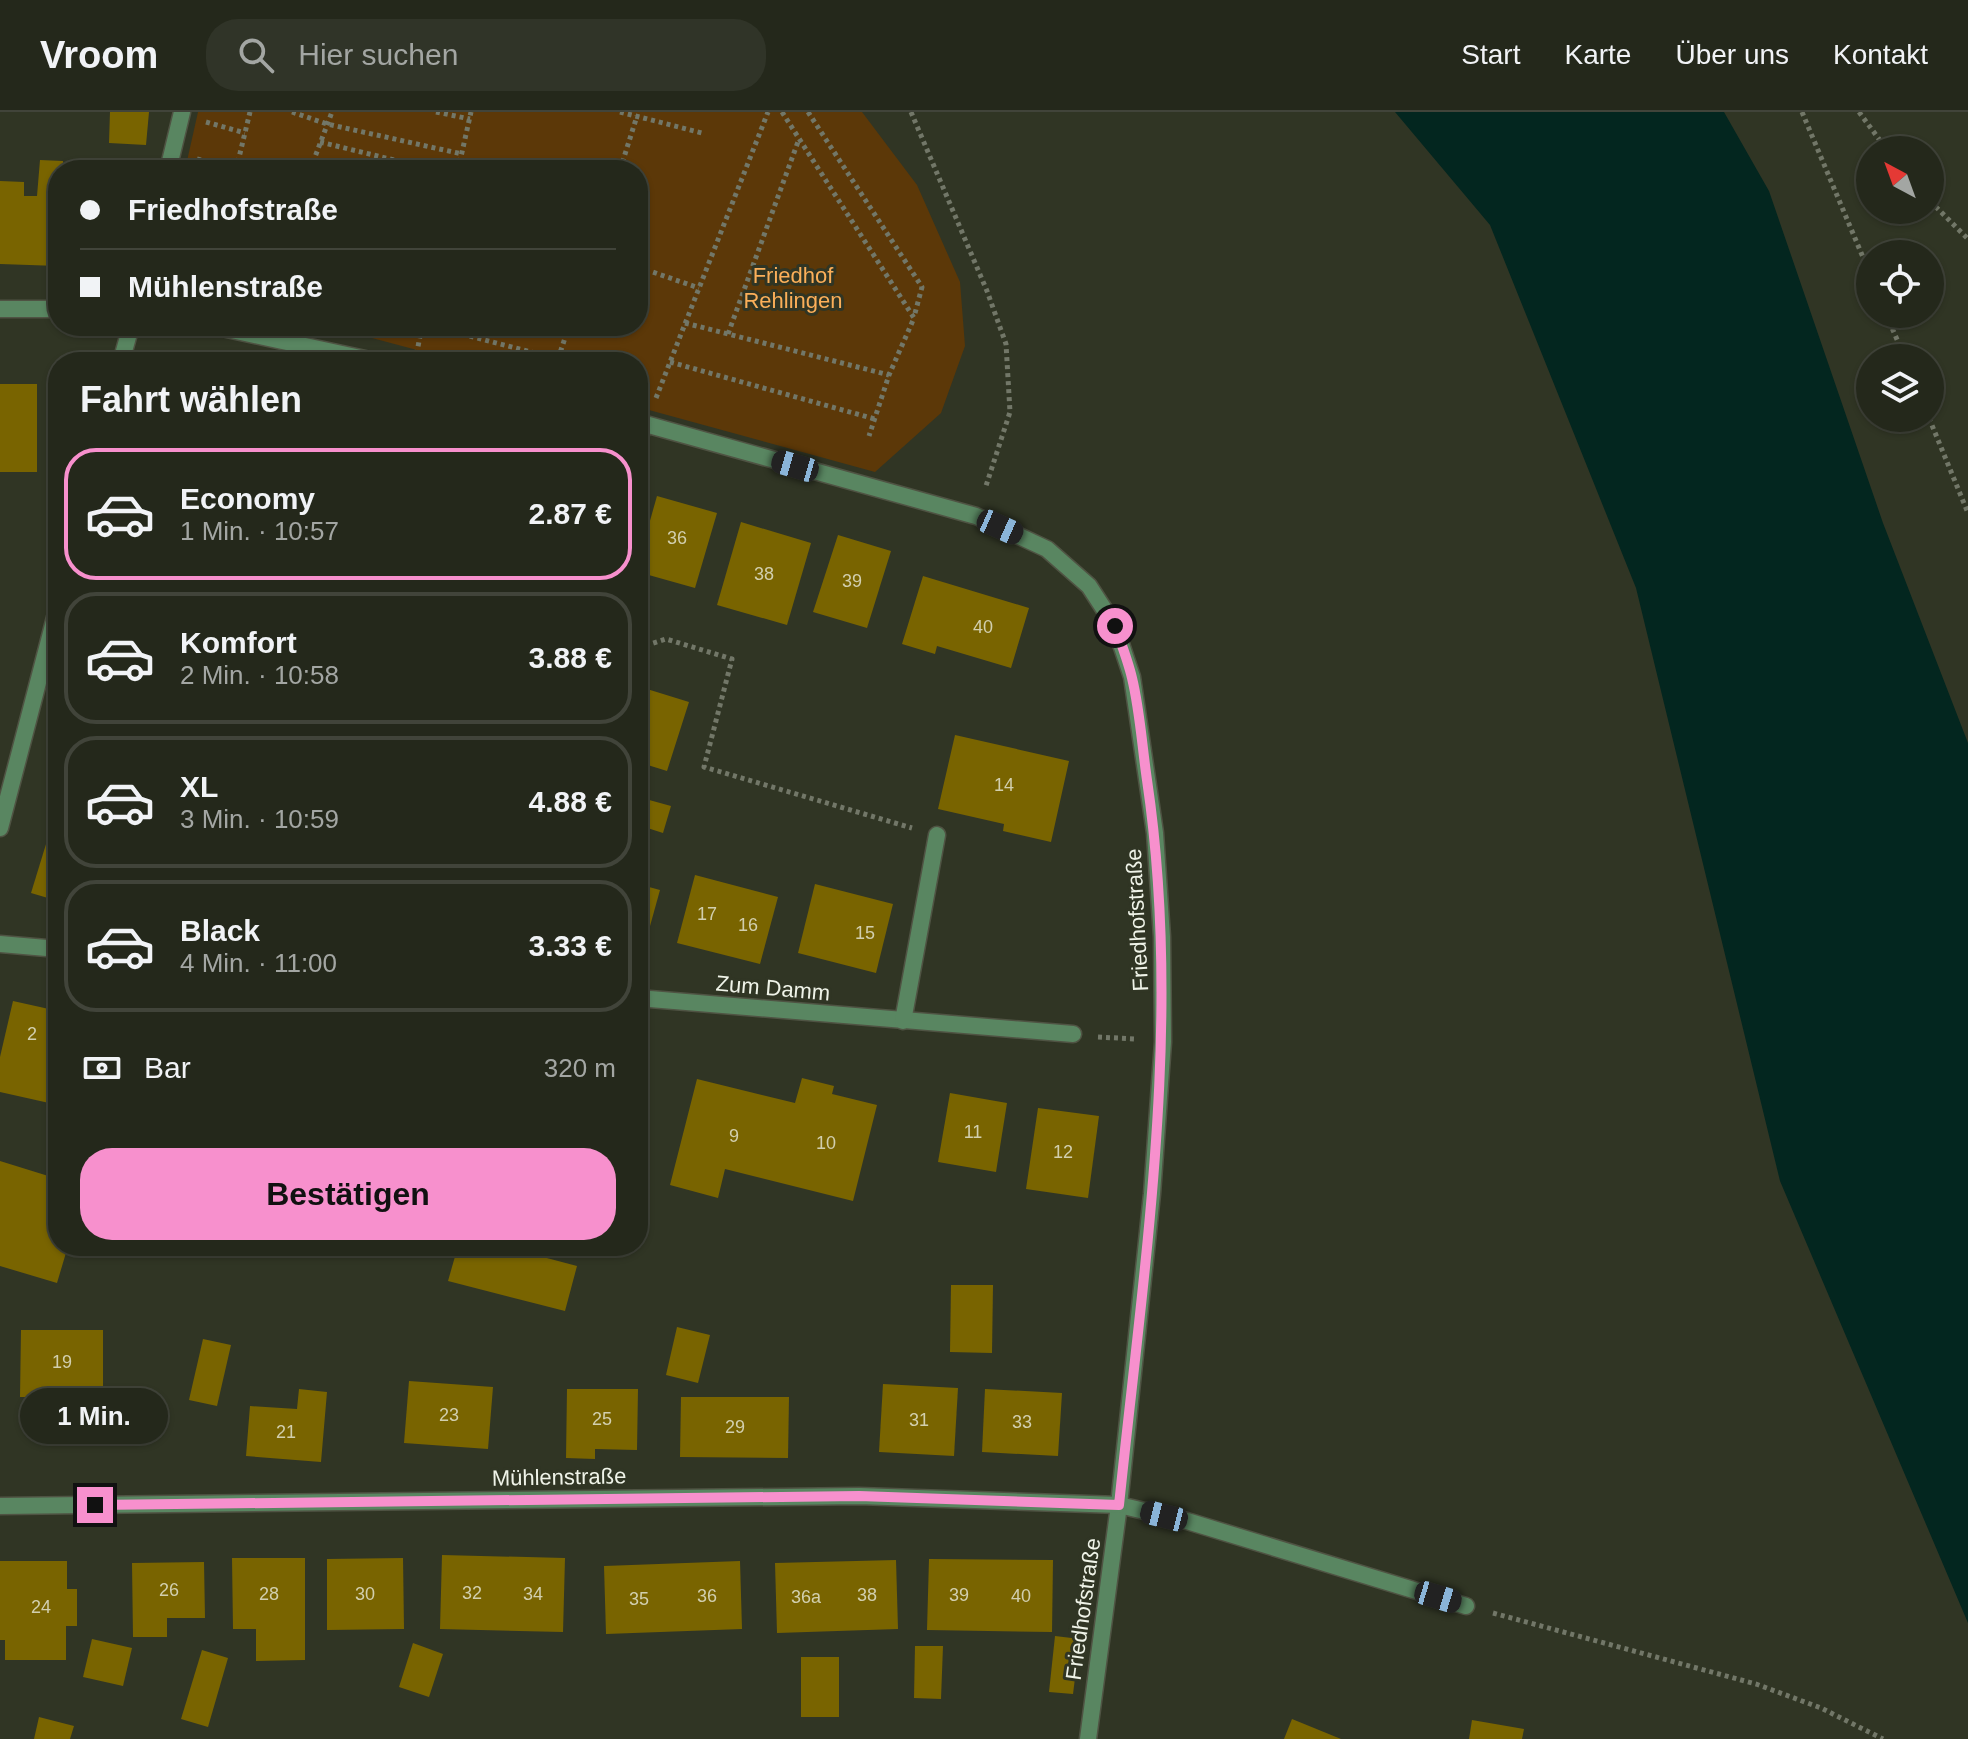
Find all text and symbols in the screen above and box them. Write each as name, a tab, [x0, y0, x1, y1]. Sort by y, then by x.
search box	[206, 19, 766, 91]
icon: search	[234, 33, 278, 77]
text: Vroom	[40, 34, 158, 76]
text: Hier suchen	[298, 38, 458, 71]
text: Start	[1461, 39, 1520, 70]
text: Karte	[1564, 39, 1631, 70]
text: Über uns	[1675, 39, 1789, 70]
text: Kontakt	[1833, 39, 1928, 70]
north arrow	[1856, 136, 1944, 224]
map controls	[1856, 136, 1944, 432]
text: Friedhofstraße	[128, 193, 338, 226]
button: locate	[1856, 240, 1944, 328]
park label: Friedhof Rehlingen	[743, 263, 843, 313]
text: Mühlenstraße	[128, 270, 323, 303]
button: layers	[1856, 344, 1944, 432]
text: Fahrt wählen	[80, 379, 302, 420]
car	[769, 448, 821, 484]
icon: car	[84, 478, 156, 550]
text: Economy	[180, 482, 315, 515]
text: 2.87 €	[529, 497, 612, 530]
car	[973, 506, 1027, 548]
text: 1 Min. · 10:57	[180, 516, 339, 546]
house number: 36	[667, 528, 687, 548]
house number: 38	[754, 564, 774, 584]
house number: 39	[842, 571, 862, 591]
route start	[1097, 608, 1133, 644]
house number: 40	[973, 617, 993, 637]
icon: car	[84, 622, 156, 694]
text: Komfort	[180, 626, 297, 659]
text: 3.88 €	[529, 641, 612, 674]
text: 2 Min. · 10:58	[180, 660, 339, 690]
icon: car	[84, 766, 156, 838]
text: XL	[180, 770, 218, 803]
house number: 14	[994, 775, 1014, 795]
text: 4.88 €	[529, 785, 612, 818]
text: 3 Min. · 10:59	[180, 804, 339, 834]
street label: Friedhofstraße	[1121, 848, 1153, 992]
house number: 17	[697, 904, 717, 924]
icon: car	[84, 910, 156, 982]
text: Black	[180, 914, 260, 947]
house number: 16	[738, 915, 758, 935]
house number: 15	[855, 923, 875, 943]
text: 3.33 €	[529, 929, 612, 962]
text: 4 Min. · 11:00	[180, 948, 337, 978]
street label: Zum Damm	[715, 971, 831, 1005]
house number: 2	[27, 1024, 37, 1044]
icon: cash	[80, 1046, 124, 1090]
text: Bar	[144, 1051, 191, 1084]
text: 320 m	[544, 1053, 616, 1083]
house number: 11	[964, 1122, 982, 1142]
house number: 9	[729, 1126, 739, 1146]
house number: 10	[816, 1133, 836, 1153]
house number: 12	[1053, 1142, 1073, 1162]
button: Bestätigen	[80, 1148, 616, 1240]
house number: 19	[52, 1352, 72, 1372]
callout: 1 Min.	[21, 1389, 169, 1445]
text: 1 Min.	[57, 1401, 131, 1431]
house number: 23	[439, 1405, 459, 1425]
house number: 25	[592, 1409, 612, 1429]
house number: 31	[909, 1410, 929, 1430]
house number: 33	[1012, 1412, 1032, 1432]
house number: 29	[725, 1417, 745, 1437]
house number: 21	[276, 1422, 296, 1442]
street label: Mühlenstraße	[492, 1463, 626, 1491]
route end	[77, 1487, 113, 1523]
car	[1138, 1499, 1190, 1533]
street label: Friedhofstraße	[1061, 1536, 1105, 1682]
car	[1412, 1579, 1464, 1615]
house number: 26	[159, 1580, 179, 1600]
house number: 32	[462, 1583, 482, 1603]
house number: 28	[259, 1584, 279, 1604]
house number: 30	[355, 1584, 375, 1604]
house number: 34	[523, 1584, 543, 1604]
house number: 38	[857, 1585, 877, 1605]
house number: 39	[949, 1585, 969, 1605]
house number: 36	[697, 1586, 717, 1606]
house number: 40	[1011, 1586, 1031, 1606]
house number: 36a	[791, 1587, 822, 1607]
house number: 35	[629, 1589, 649, 1609]
house number: 24	[31, 1597, 51, 1617]

